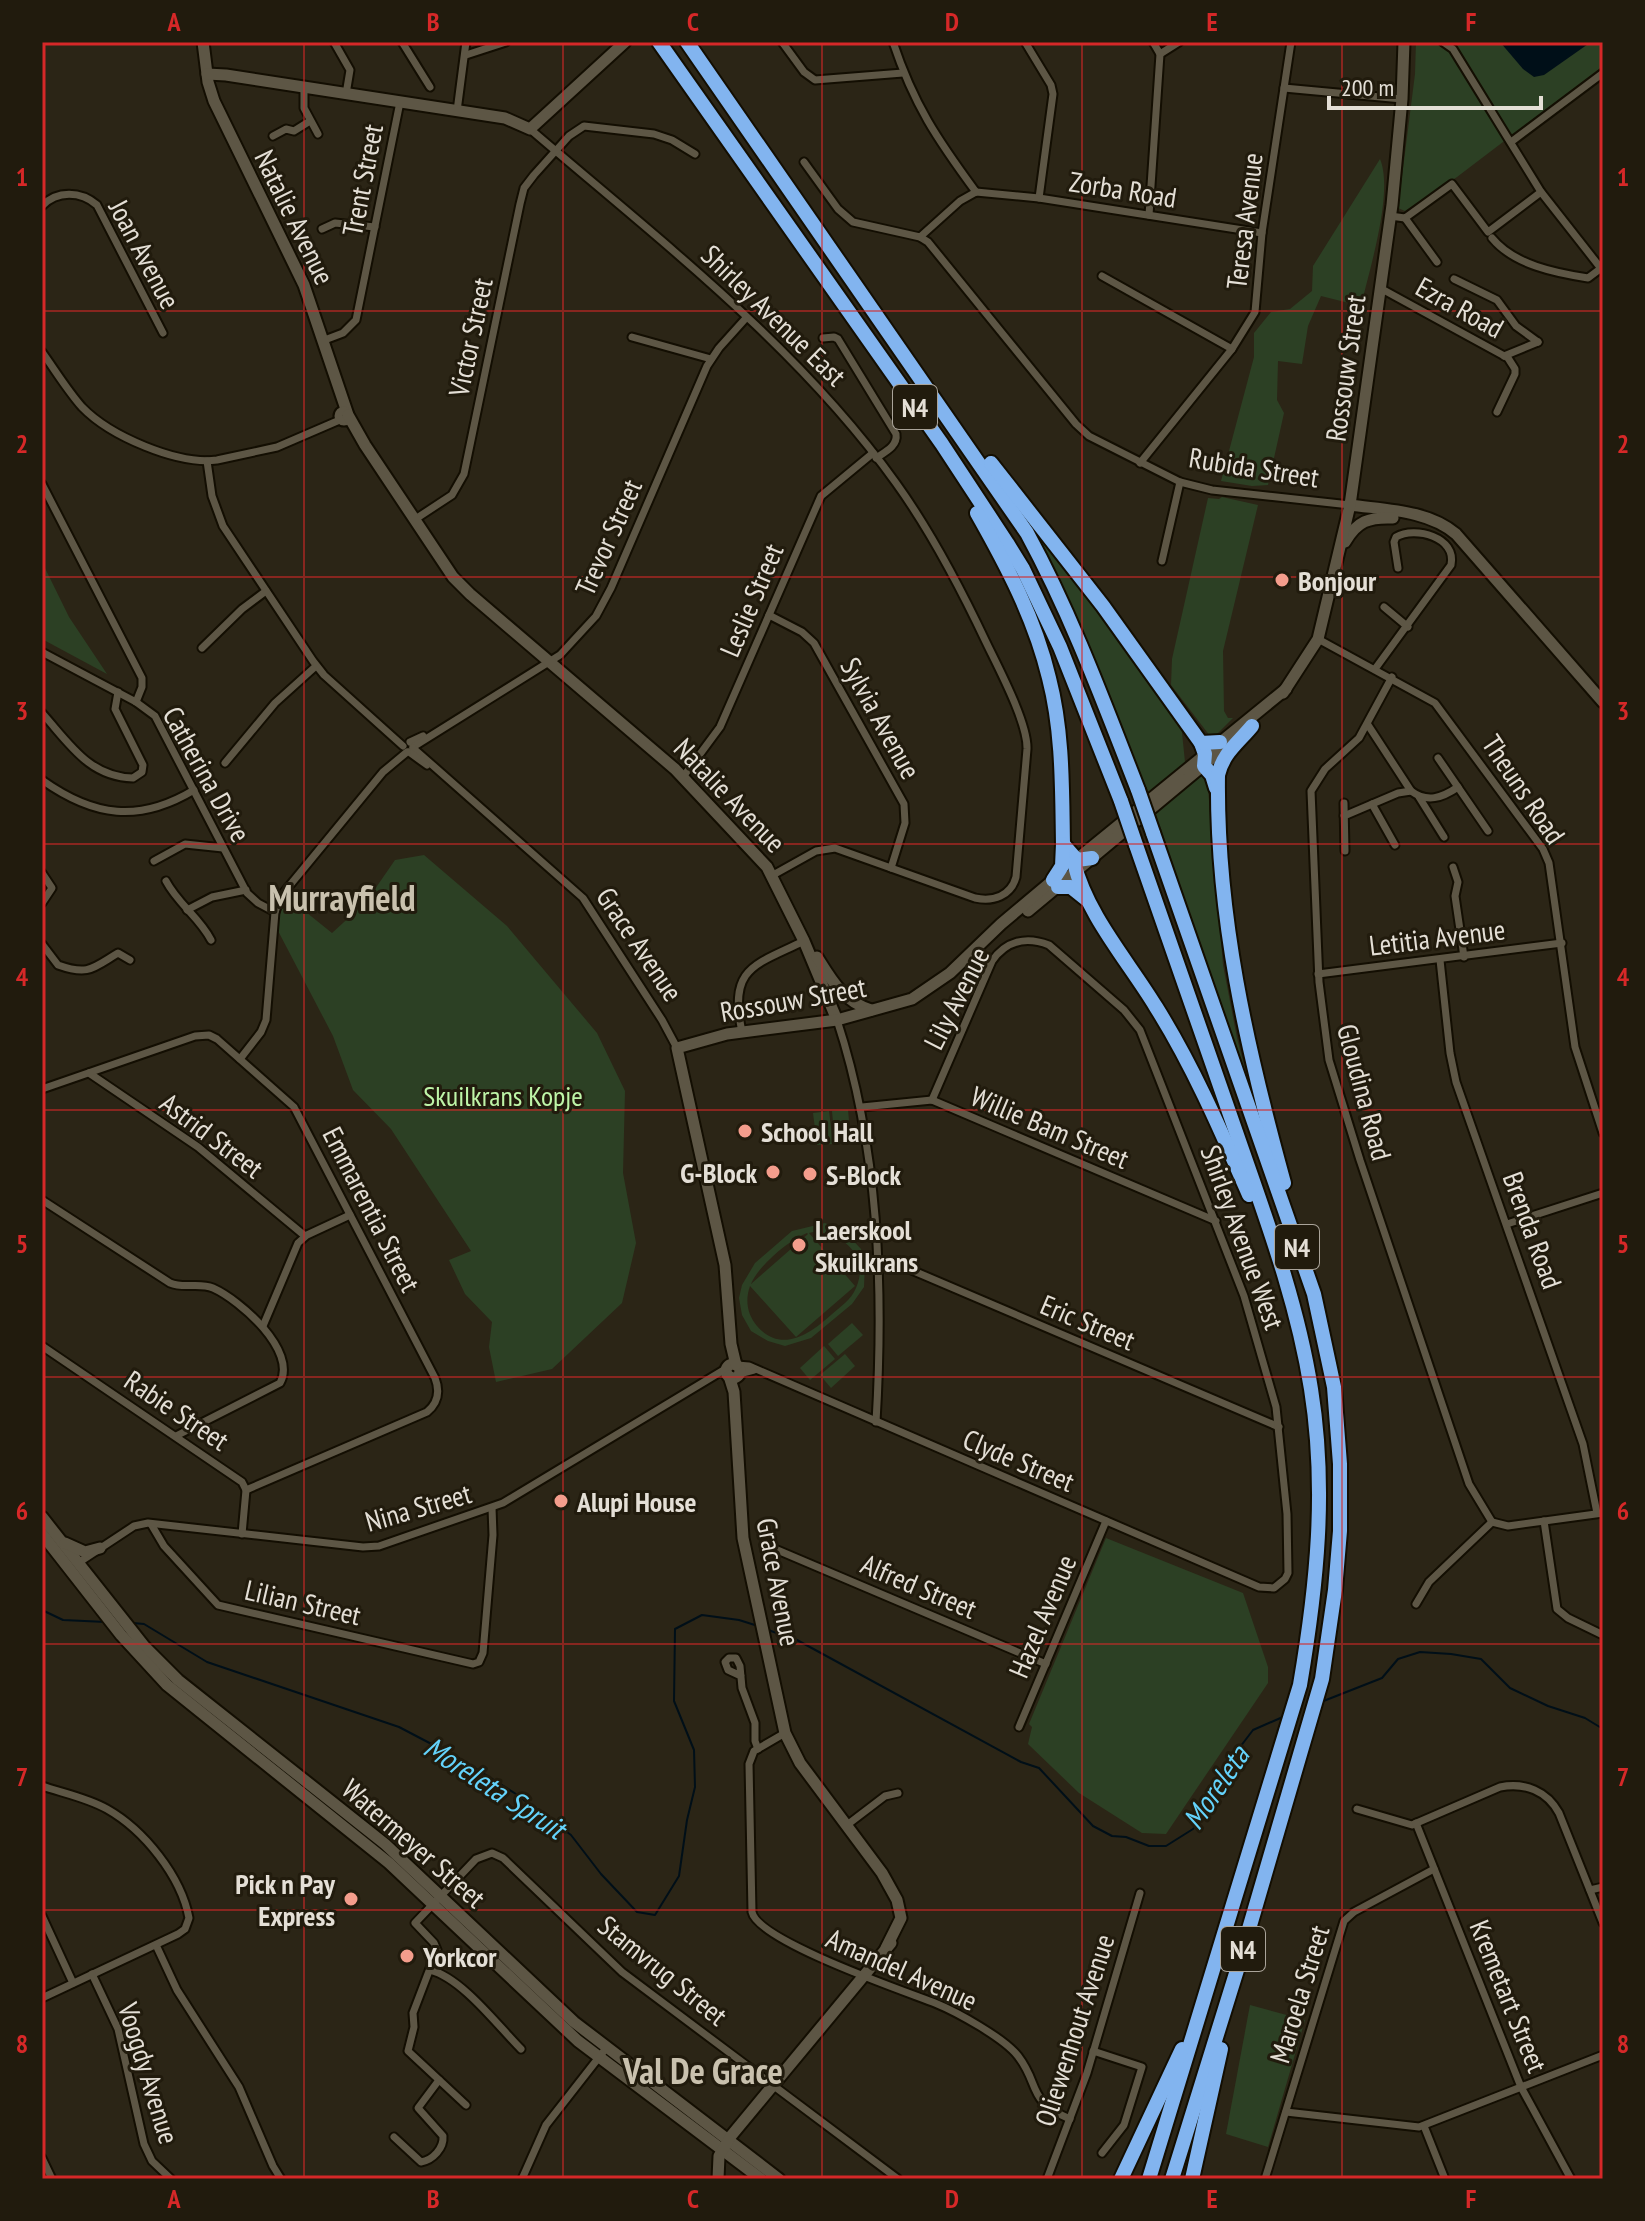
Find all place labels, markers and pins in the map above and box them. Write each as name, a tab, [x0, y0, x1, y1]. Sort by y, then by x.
place label: Bonjour	[1298, 562, 1377, 599]
marker: Bonjour	[1273, 571, 1291, 589]
place label: School Hall	[761, 1113, 873, 1150]
marker: School Hall	[736, 1122, 754, 1140]
place label: G-Block	[680, 1154, 757, 1191]
place label: S-Block	[826, 1156, 901, 1193]
marker: G-Block	[764, 1163, 782, 1181]
marker: S-Block	[801, 1165, 819, 1183]
place label: Laerskool Skuilkrans	[815, 1211, 918, 1280]
marker: Laerskool Skuilkrans	[790, 1236, 808, 1254]
place label: Alupi House	[576, 1483, 697, 1520]
marker: Alupi House	[552, 1492, 570, 1510]
place label: Pick n Pay Express	[235, 1865, 336, 1934]
marker: Pick n Pay Express	[342, 1890, 360, 1908]
place label: Yorkcor	[422, 1938, 497, 1975]
marker: Yorkcor	[398, 1947, 416, 1965]

